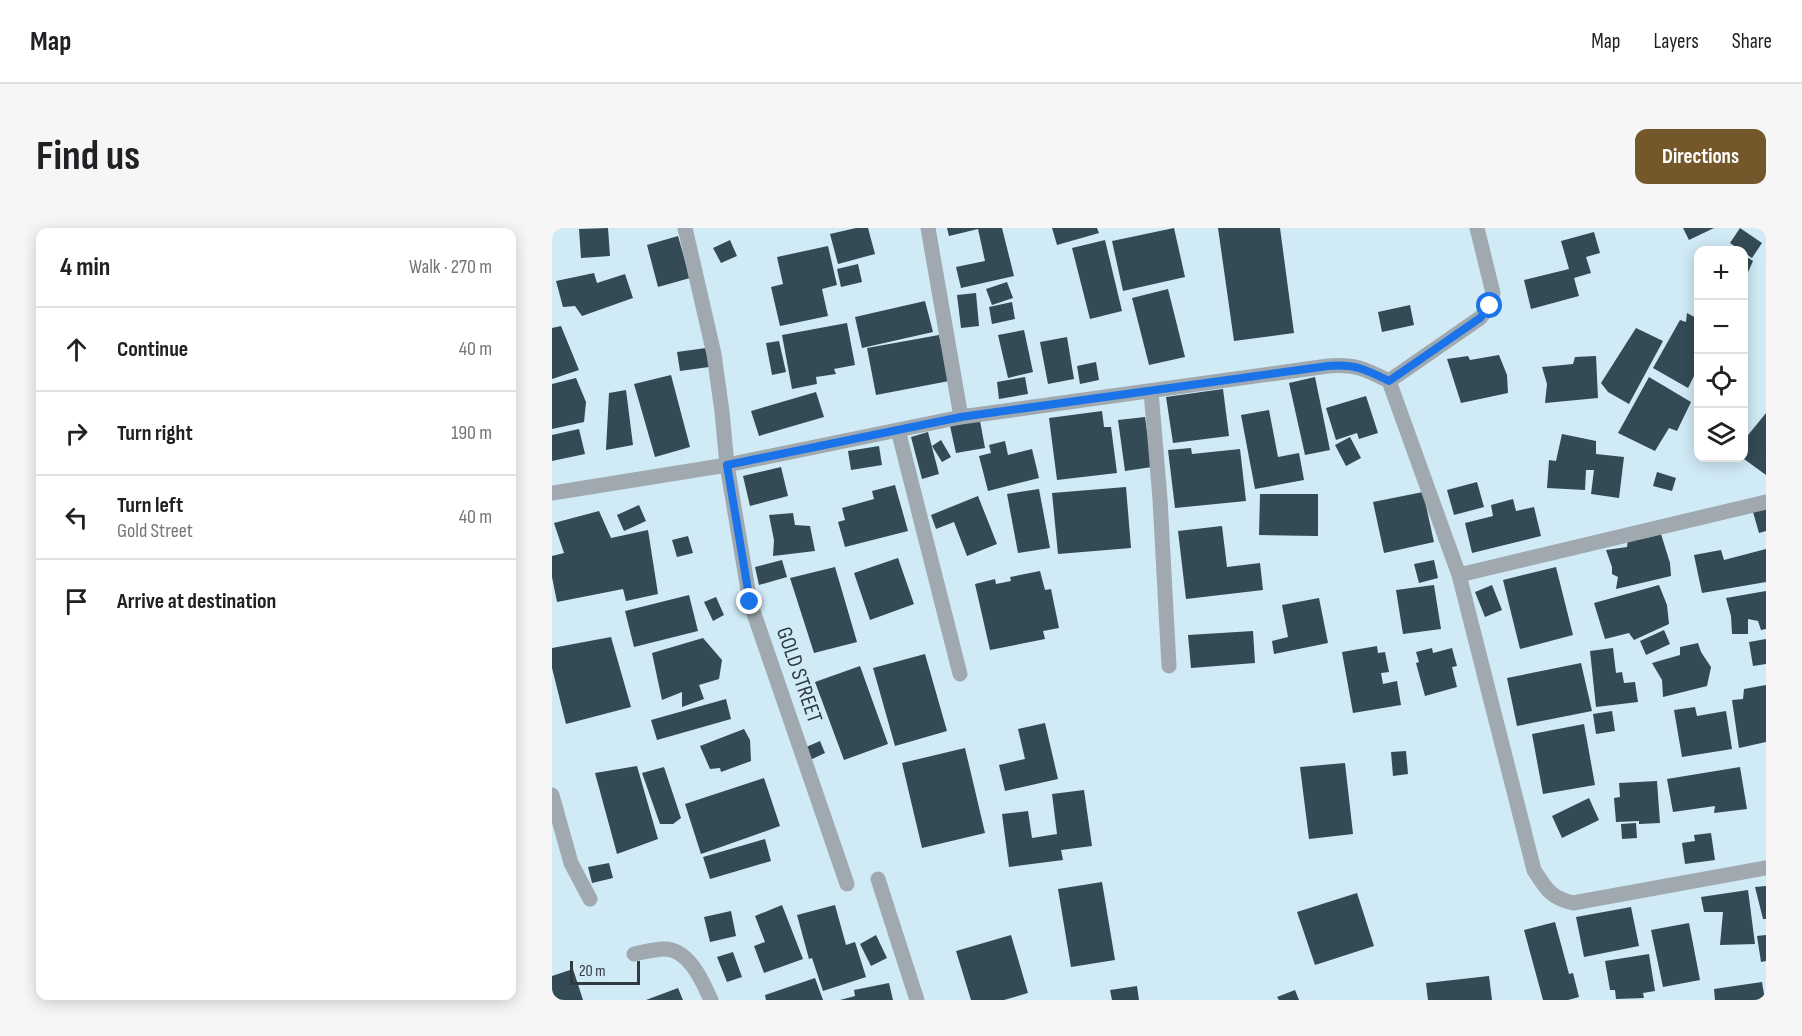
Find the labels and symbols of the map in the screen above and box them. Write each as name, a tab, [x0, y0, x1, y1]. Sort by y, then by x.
route start	[1476, 292, 1502, 318]
route end	[736, 588, 762, 614]
street label: GOLD STREET	[770, 623, 828, 727]
scale bar	[570, 958, 640, 986]

